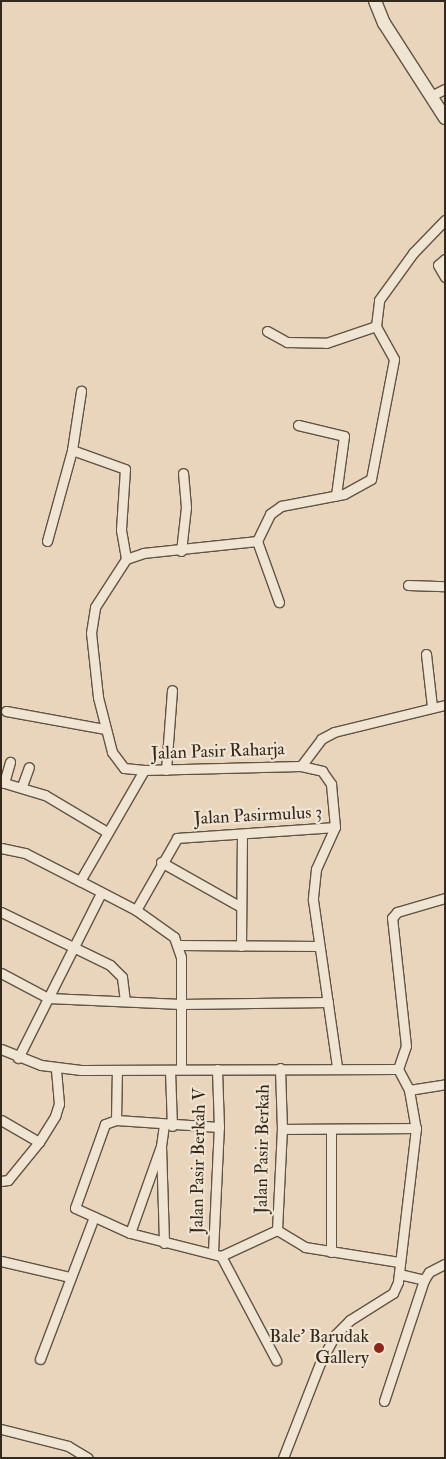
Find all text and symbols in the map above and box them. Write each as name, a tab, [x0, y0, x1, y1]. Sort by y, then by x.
street label: Jalan Pasir Raharja	[151, 739, 285, 765]
street label: Jalan Pasirmulus 3	[193, 802, 323, 830]
street label: Jalan Pasir Berkah	[251, 1084, 275, 1214]
street label: Jalan Pasir Berkah V	[187, 1088, 211, 1234]
place label: Bale' Barudak Gallery	[269, 1327, 369, 1370]
marker: Bale' Barudak Gallery	[373, 1342, 385, 1354]

